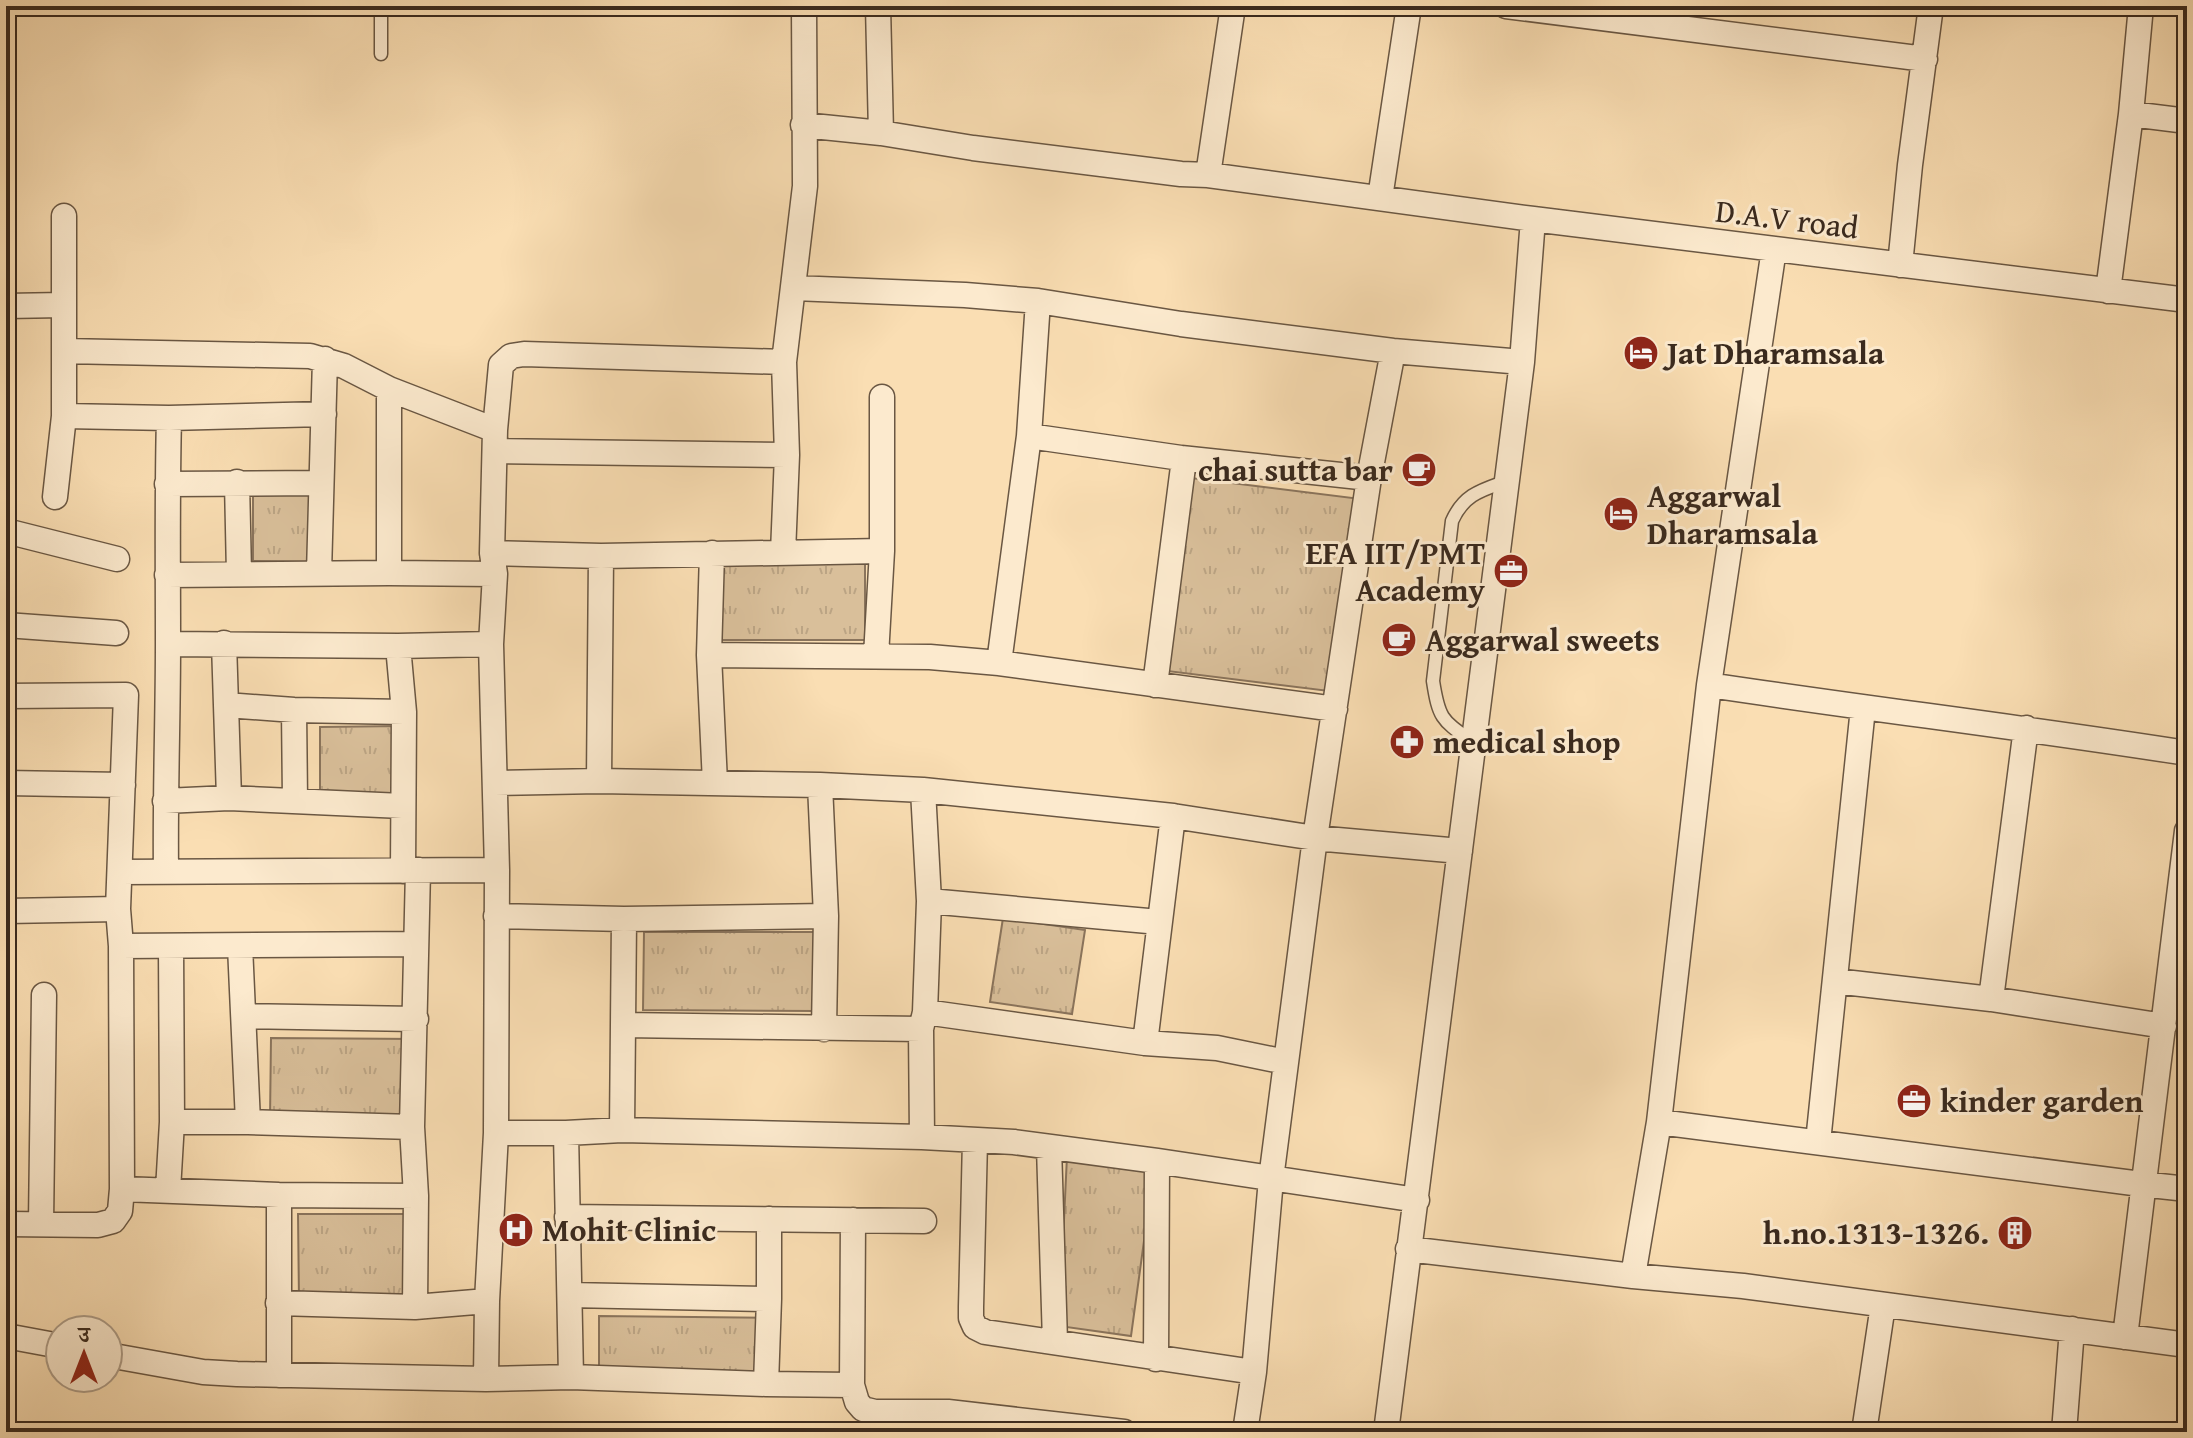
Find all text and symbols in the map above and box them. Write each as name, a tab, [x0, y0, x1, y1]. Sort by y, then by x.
street label: D.A.V road	[1713, 186, 1861, 251]
place label: Jat Dharamsala	[1662, 329, 1885, 376]
hotel icon: Jat Dharamsala	[1622, 334, 1660, 372]
place label: chai sutta bar	[1198, 446, 1393, 493]
cafe icon: chai sutta bar	[1400, 451, 1438, 489]
place label: Aggarwal Dharamsala	[1647, 472, 1818, 556]
hotel icon: Aggarwal Dharamsala	[1602, 495, 1640, 533]
place label: EFA IIT/PMT Academy	[1305, 529, 1486, 613]
office icon: EFA IIT/PMT Academy	[1492, 552, 1530, 590]
place label: Aggarwal sweets	[1425, 616, 1660, 663]
cafe icon: Aggarwal sweets	[1380, 621, 1418, 659]
place label: medical shop	[1433, 718, 1620, 765]
pharmacy icon: medical shop	[1388, 723, 1426, 761]
place label: kinder garden	[1940, 1077, 2144, 1124]
office icon: kinder garden	[1895, 1082, 1933, 1120]
place label: Mohit Clinic	[542, 1206, 716, 1253]
place label: h.no.1313-1326.	[1763, 1209, 1989, 1256]
hospital icon: Mohit Clinic	[497, 1211, 535, 1249]
building icon: h.no.1313-1326.	[1996, 1214, 2034, 1252]
north arrow	[44, 1314, 124, 1394]
text: उ	[76, 1318, 91, 1350]

